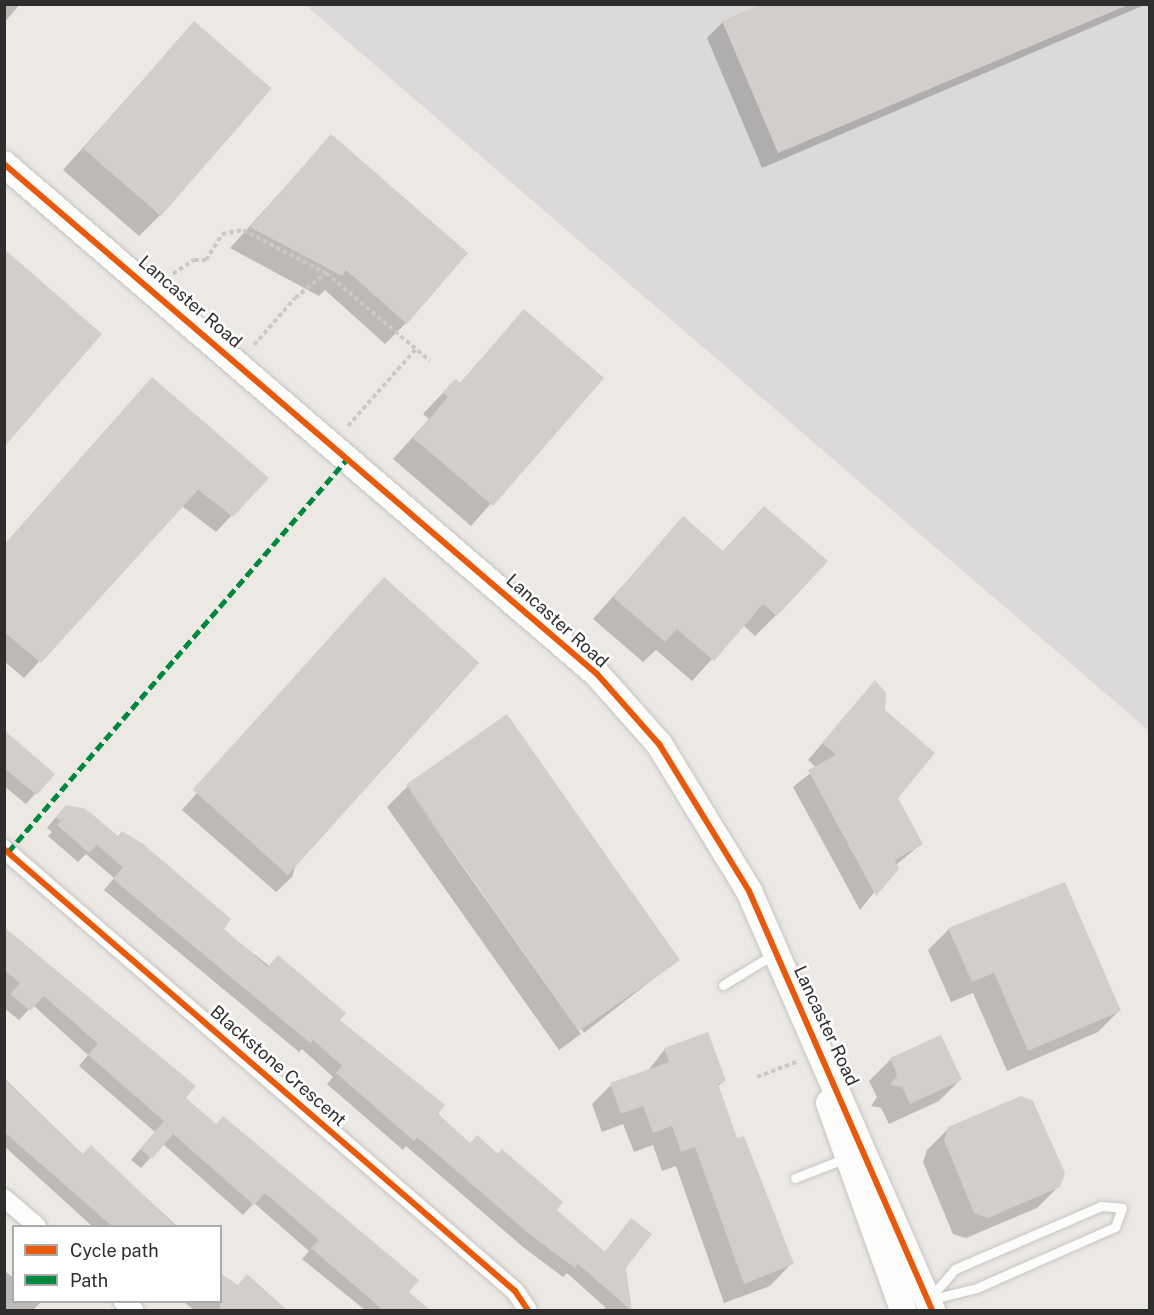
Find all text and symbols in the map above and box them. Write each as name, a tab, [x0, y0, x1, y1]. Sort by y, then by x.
street label: Lancaster Road	[134, 251, 246, 353]
street label: Lancaster Road	[502, 570, 612, 672]
street label: Lancaster Road	[789, 963, 863, 1089]
street label: Blackstone Crescent	[206, 1001, 350, 1131]
legend	[12, 1225, 222, 1303]
text: Cycle path	[70, 1240, 159, 1261]
text: Path	[70, 1270, 108, 1291]

